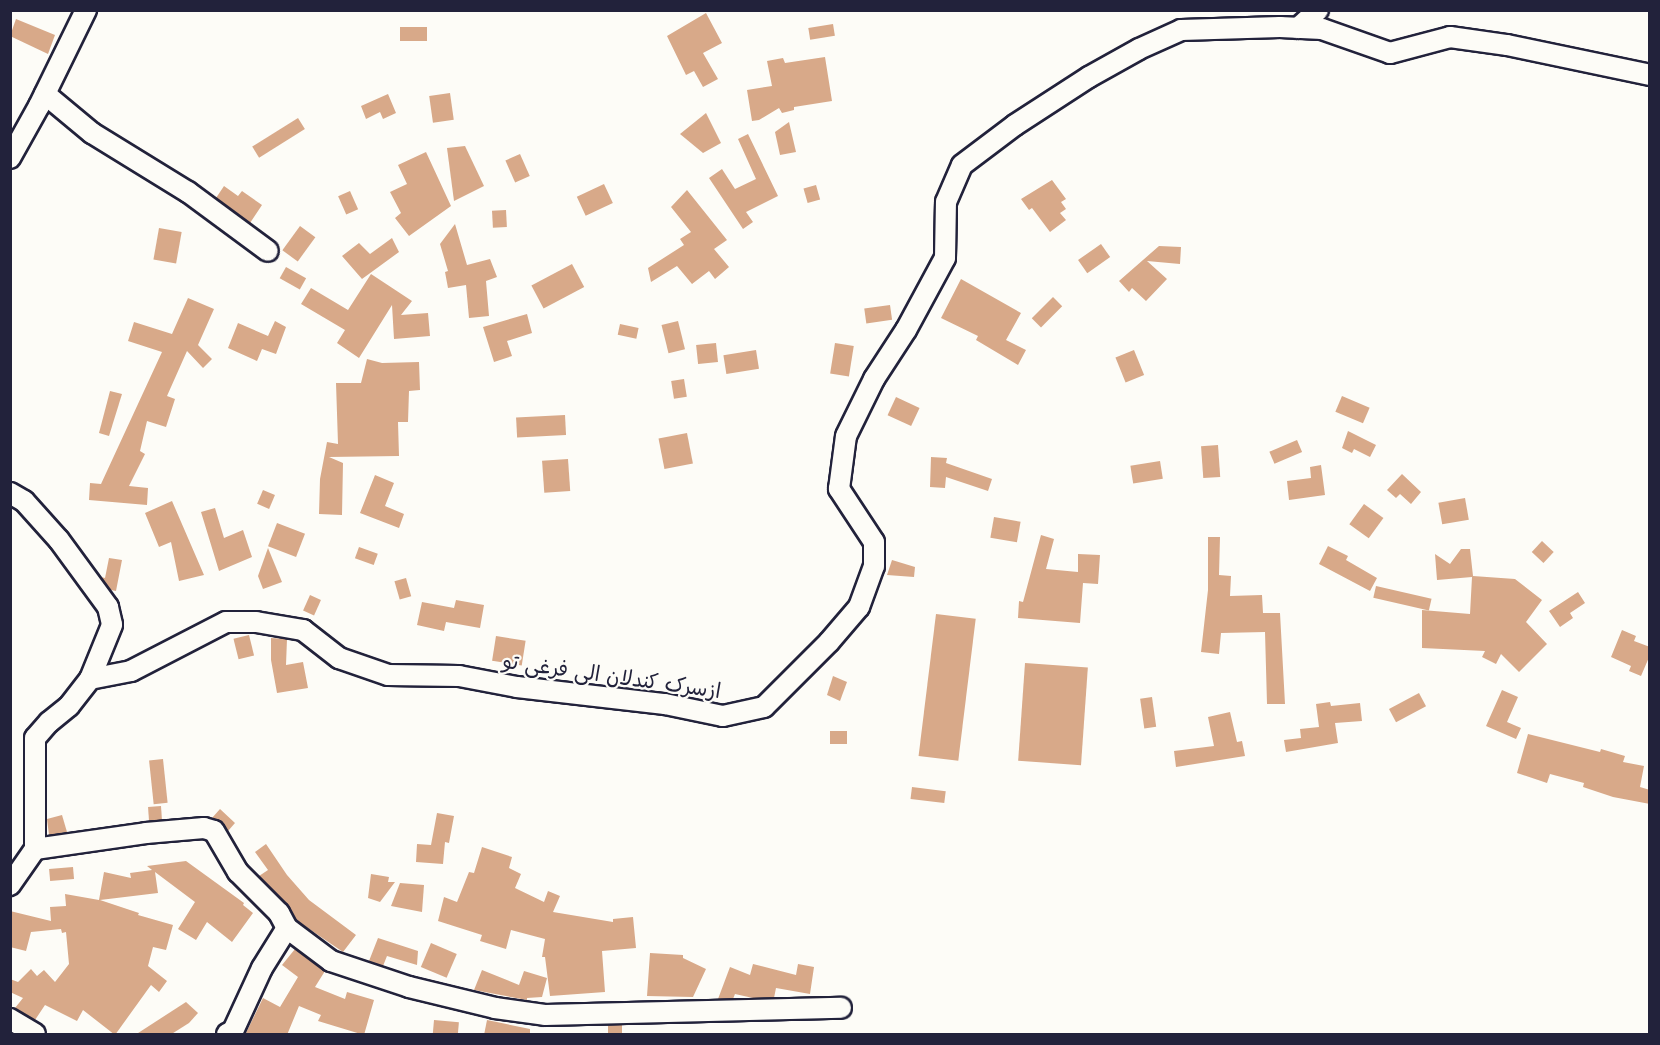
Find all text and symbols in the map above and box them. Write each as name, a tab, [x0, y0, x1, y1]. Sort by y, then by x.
street label: ازسرک کندلان الی فرغی تو	[501, 647, 723, 703]

